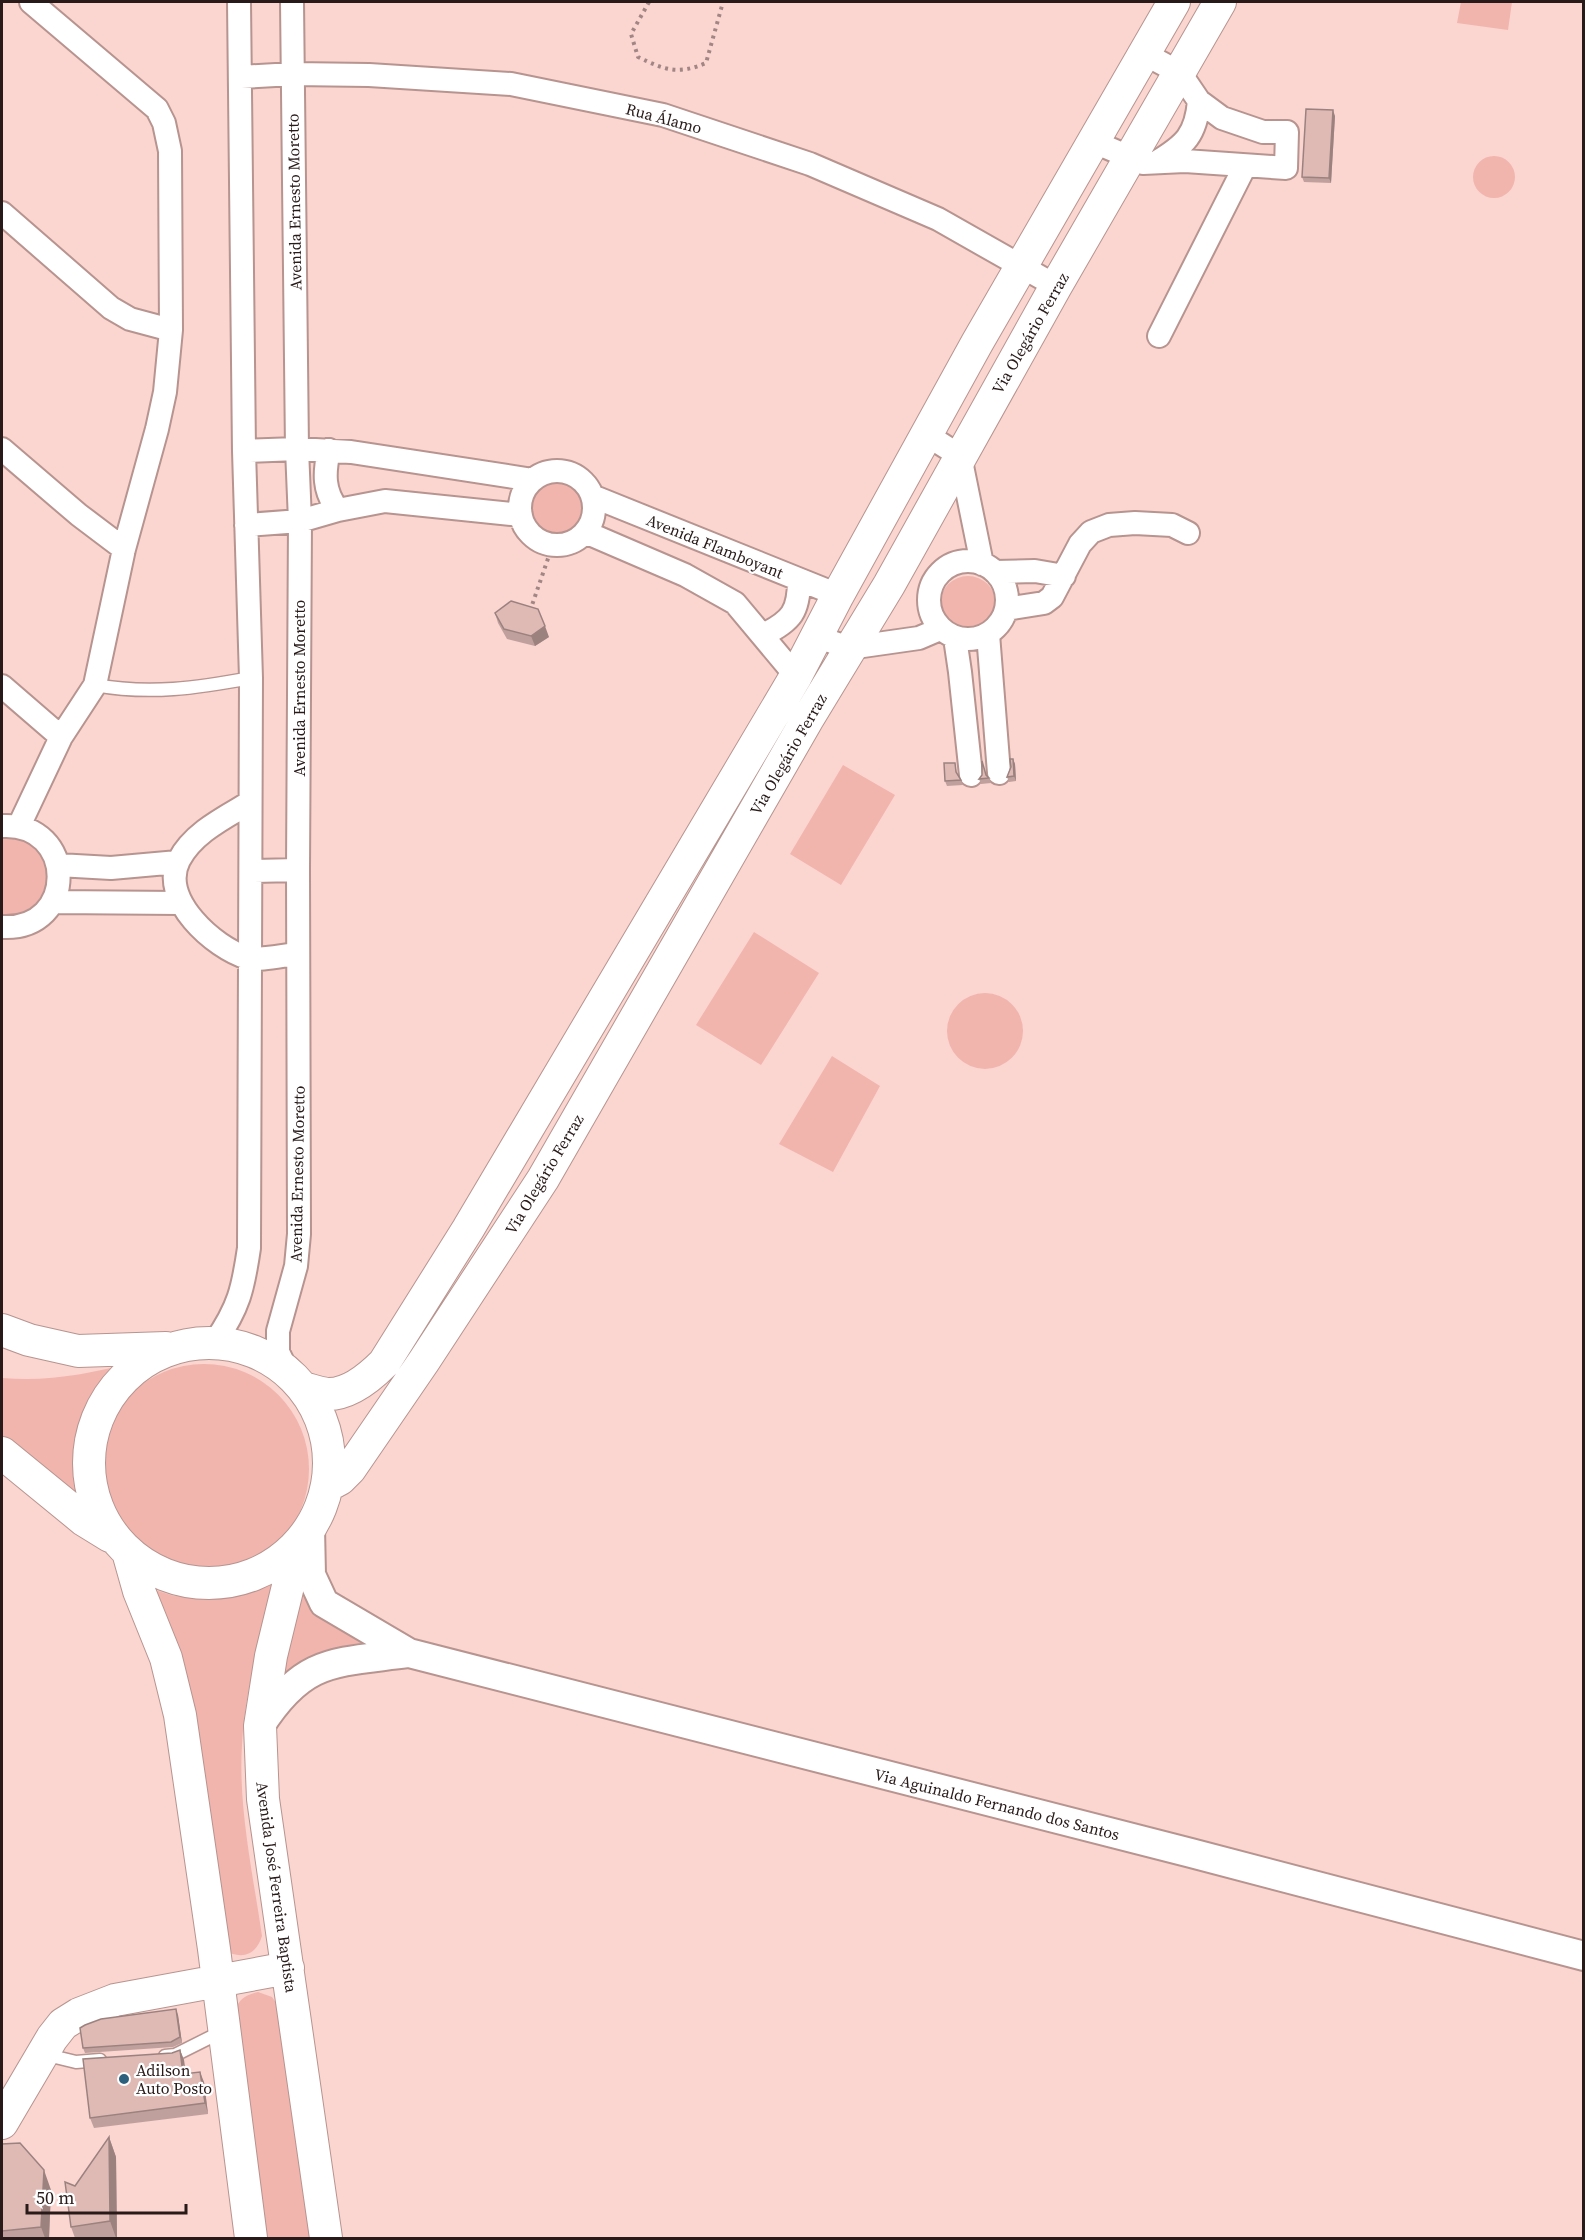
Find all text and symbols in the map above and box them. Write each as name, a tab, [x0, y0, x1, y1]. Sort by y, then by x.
street label: Rua Álamo	[624, 97, 705, 139]
street label: Avenida Ernesto Moretto	[281, 113, 307, 291]
street label: Via Olegário Ferraz	[986, 268, 1074, 398]
street label: Avenida Flamboyant	[643, 508, 787, 584]
street label: Avenida Ernesto Moretto	[288, 599, 310, 776]
street label: Via Olegário Ferraz	[744, 689, 832, 819]
street label: Avenida Ernesto Moretto	[284, 1085, 310, 1263]
street label: Via Olegário Ferraz	[499, 1110, 589, 1238]
street label: Via Aguinaldo Fernando dos Santos	[872, 1763, 1122, 1845]
street label: Avenida José Ferreira Baptista	[251, 1780, 303, 1995]
place label: Adilson Auto Posto	[136, 2059, 212, 2099]
marker: Adilson Auto Posto	[117, 2072, 131, 2086]
scale bar	[27, 2177, 186, 2215]
text: 50 m	[36, 2185, 74, 2210]

